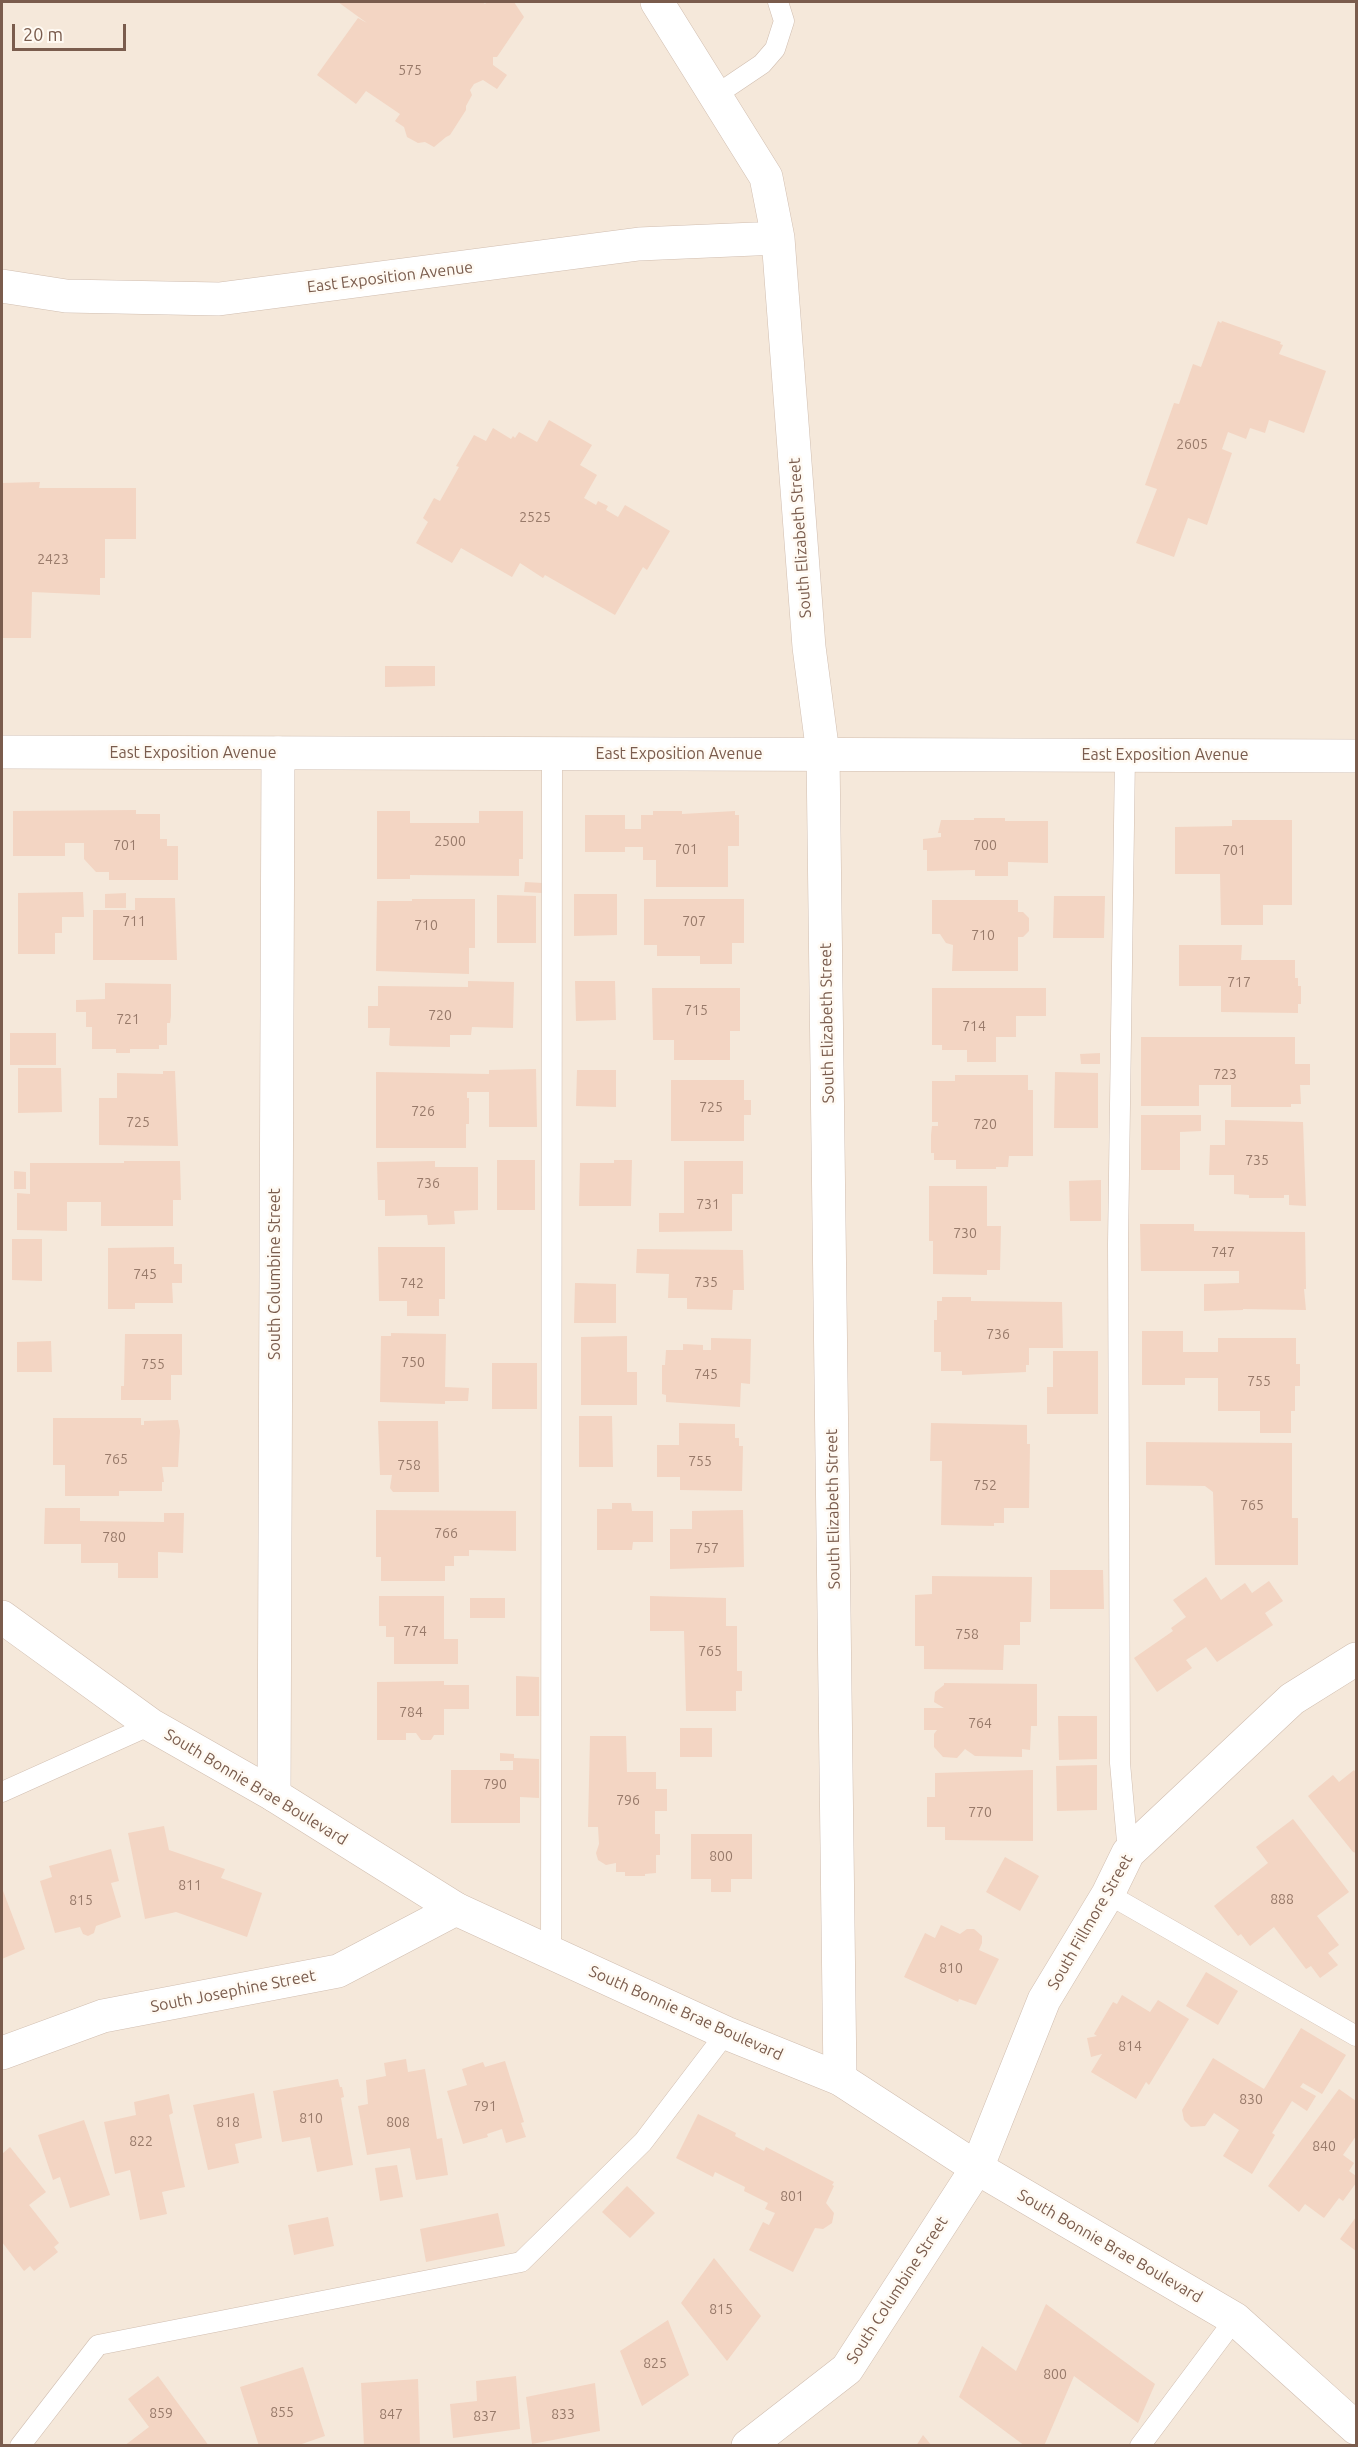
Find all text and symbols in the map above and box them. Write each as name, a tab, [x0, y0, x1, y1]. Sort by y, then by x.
scale bar	[15, 12, 129, 50]
text: 20 m	[23, 24, 63, 44]
house number: 575	[398, 62, 422, 78]
street label: East Exposition Avenue	[306, 257, 474, 297]
house number: 2605	[1176, 436, 1208, 452]
street label: South Elizabeth Street	[785, 457, 815, 619]
house number: 2525	[519, 509, 551, 525]
house number: 2423	[37, 551, 69, 567]
street label: East Exposition Avenue	[109, 743, 277, 763]
street label: East Exposition Avenue	[595, 744, 763, 764]
street label: East Exposition Avenue	[1081, 745, 1249, 765]
house number: 2500	[434, 833, 466, 849]
house number: 701	[113, 837, 137, 853]
house number: 700	[973, 837, 997, 853]
house number: 701	[674, 841, 698, 857]
house number: 701	[1222, 842, 1246, 858]
house number: 711	[122, 913, 146, 929]
house number: 707	[682, 913, 706, 929]
house number: 710	[414, 917, 438, 933]
house number: 710	[971, 927, 995, 943]
street label: South Elizabeth Street	[816, 943, 838, 1103]
house number: 717	[1227, 974, 1251, 990]
house number: 715	[684, 1002, 708, 1018]
house number: 720	[428, 1007, 452, 1023]
house number: 721	[116, 1011, 140, 1027]
house number: 714	[962, 1018, 986, 1034]
house number: 723	[1213, 1066, 1237, 1082]
house number: 725	[699, 1099, 723, 1115]
house number: 726	[411, 1103, 435, 1119]
house number: 725	[126, 1114, 150, 1130]
house number: 720	[973, 1116, 997, 1132]
house number: 735	[1245, 1152, 1269, 1168]
house number: 736	[416, 1175, 440, 1191]
street label: South Columbine Street	[265, 1188, 285, 1360]
house number: 731	[696, 1196, 720, 1212]
house number: 730	[953, 1225, 977, 1241]
house number: 747	[1211, 1244, 1235, 1260]
house number: 745	[133, 1266, 157, 1282]
house number: 735	[694, 1274, 718, 1290]
house number: 742	[400, 1275, 424, 1291]
house number: 736	[986, 1326, 1010, 1342]
house number: 750	[401, 1354, 425, 1370]
house number: 755	[141, 1356, 165, 1372]
house number: 745	[694, 1366, 718, 1382]
house number: 755	[1247, 1373, 1271, 1389]
street label: South Elizabeth Street	[822, 1429, 844, 1589]
house number: 765	[104, 1451, 128, 1467]
house number: 755	[688, 1453, 712, 1469]
house number: 758	[397, 1457, 421, 1473]
house number: 752	[973, 1477, 997, 1493]
house number: 765	[1240, 1497, 1264, 1513]
house number: 766	[434, 1525, 458, 1541]
house number: 780	[102, 1529, 126, 1545]
house number: 757	[695, 1540, 719, 1556]
house number: 774	[403, 1623, 427, 1639]
house number: 758	[955, 1626, 979, 1642]
house number: 765	[698, 1643, 722, 1659]
house number: 784	[399, 1704, 423, 1720]
house number: 764	[968, 1715, 992, 1731]
street label: South Bonnie Brae Boulevard	[161, 1725, 351, 1849]
house number: 790	[483, 1776, 507, 1792]
house number: 796	[616, 1792, 640, 1808]
house number: 770	[968, 1804, 992, 1820]
house number: 800	[709, 1848, 733, 1864]
street label: South Fillmore Street	[1043, 1851, 1137, 1993]
house number: 811	[178, 1877, 202, 1893]
house number: 888	[1270, 1891, 1294, 1907]
house number: 815	[69, 1892, 93, 1908]
house number: 810	[939, 1960, 963, 1976]
street label: South Bonnie Brae Boulevard	[586, 1961, 786, 2065]
street label: South Josephine Street	[149, 1966, 317, 2016]
house number: 814	[1118, 2038, 1142, 2054]
house number: 830	[1239, 2091, 1263, 2107]
house number: 791	[473, 2098, 497, 2114]
house number: 810	[299, 2110, 323, 2126]
house number: 818	[216, 2114, 240, 2130]
house number: 808	[386, 2114, 410, 2130]
house number: 822	[129, 2133, 153, 2149]
house number: 840	[1312, 2138, 1336, 2154]
street label: South Bonnie Brae Boulevard	[1014, 2185, 1206, 2307]
house number: 801	[780, 2188, 804, 2204]
street label: South Columbine Street	[842, 2213, 952, 2367]
house number: 815	[709, 2301, 733, 2317]
house number: 825	[643, 2355, 667, 2371]
house number: 800	[1043, 2366, 1067, 2382]
house number: 855	[270, 2404, 294, 2420]
house number: 859	[149, 2405, 173, 2421]
house number: 847	[379, 2406, 403, 2422]
house number: 833	[551, 2406, 575, 2422]
house number: 837	[473, 2408, 497, 2424]

